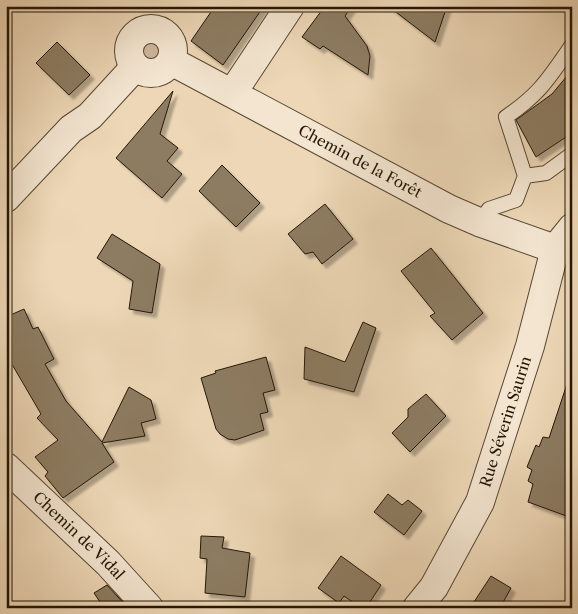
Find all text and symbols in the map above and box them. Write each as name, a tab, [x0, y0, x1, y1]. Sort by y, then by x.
street label: Chemin de la Forêt	[295, 120, 426, 202]
street label: Rue Séverin Saurin	[475, 353, 535, 489]
street label: Chemin de Vidal	[29, 487, 129, 584]

